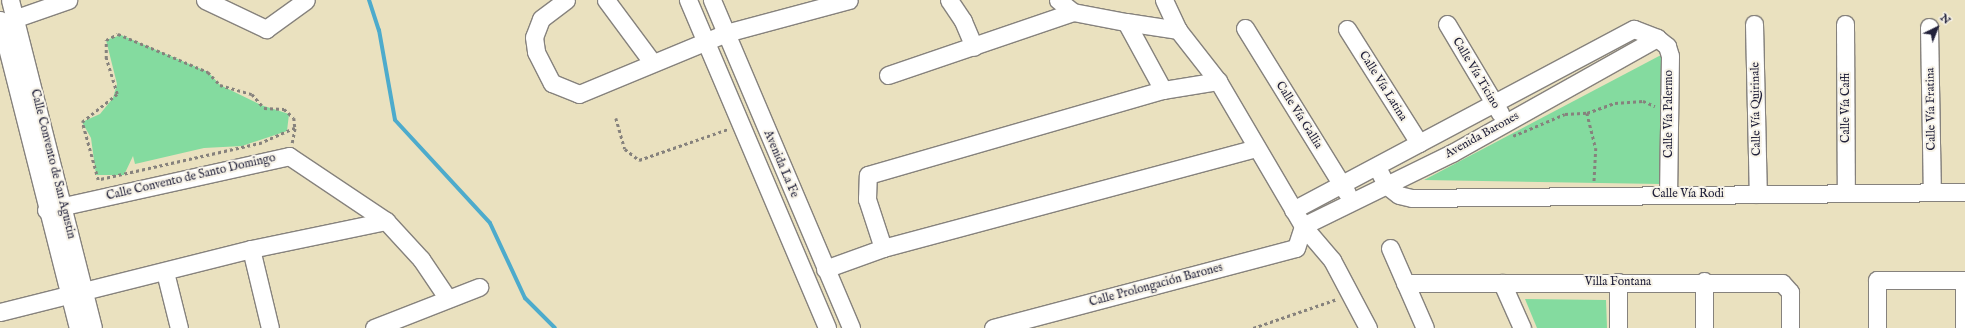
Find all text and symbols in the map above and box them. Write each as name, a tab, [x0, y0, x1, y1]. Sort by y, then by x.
north arrow	[1917, 8, 1957, 48]
text: N	[1937, 11, 1953, 28]
street label: Calle Vía Ticino	[1449, 35, 1503, 111]
street label: Calle Vía Latina	[1356, 48, 1410, 124]
street label: Calle Vía Quirinale	[1748, 62, 1764, 156]
street label: Calle Vía Fratina	[1923, 67, 1939, 151]
street label: Calle Vía Palermo	[1662, 70, 1676, 158]
street label: Calle Vía Caffi	[1839, 73, 1853, 143]
street label: Calle Vía Gallia	[1273, 79, 1325, 151]
street label: Calle Convento de San Agustin	[27, 88, 79, 240]
street label: Avenida Barones	[1442, 109, 1522, 161]
street label: Avenida La Fe	[760, 128, 802, 200]
street label: Calle Convento de Santo Domingo	[105, 150, 277, 204]
street label: Calle Vía Rodi	[1652, 187, 1724, 201]
street label: Calle Prolongación Barones	[1088, 260, 1224, 310]
street label: Villa Fontana	[1585, 275, 1651, 289]

